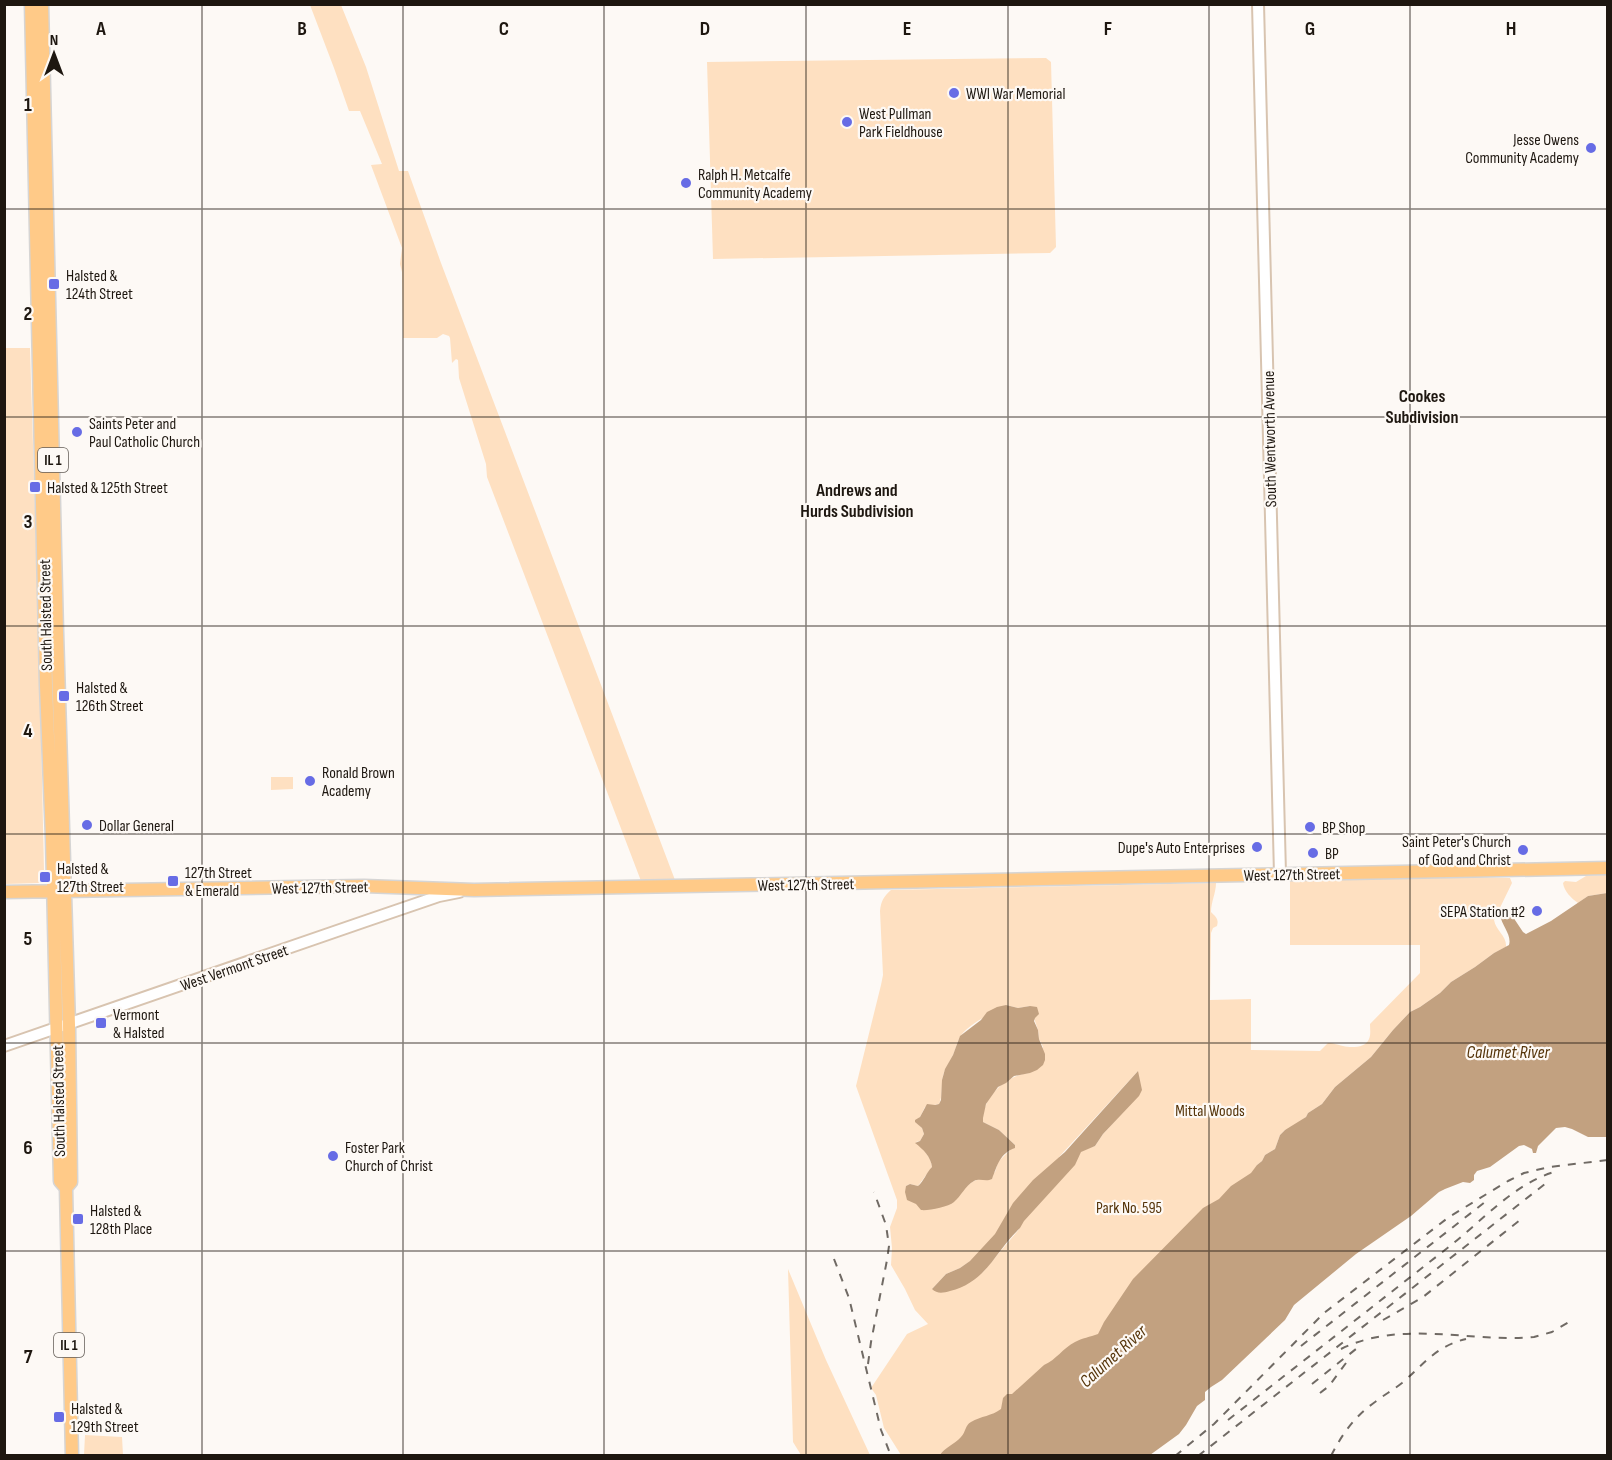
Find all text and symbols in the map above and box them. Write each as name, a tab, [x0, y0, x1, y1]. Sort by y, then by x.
text: A	[95, 17, 106, 41]
text: B	[297, 17, 307, 41]
text: C	[499, 17, 509, 41]
text: D	[700, 17, 710, 41]
text: E	[903, 17, 911, 41]
text: F	[1104, 17, 1112, 41]
text: G	[1305, 17, 1315, 41]
text: H	[1506, 17, 1516, 41]
north arrow	[24, 24, 84, 84]
text: N	[50, 31, 58, 50]
place label: WWI War Memorial	[966, 85, 1065, 104]
marker: WWI War Memorial	[947, 86, 961, 100]
text: 1	[24, 93, 32, 117]
place label: West Pullman Park Fieldhouse	[859, 105, 943, 142]
marker: West Pullman Park Fieldhouse	[840, 115, 854, 129]
place label: Jesse Owens Community Academy	[1465, 131, 1579, 168]
marker: Jesse Owens Community Academy	[1584, 141, 1598, 155]
place label: Ralph H. Metcalfe Community Academy	[698, 166, 812, 203]
marker: Ralph H. Metcalfe Community Academy	[679, 176, 693, 190]
place label: Halsted & 124th Street	[66, 267, 133, 304]
marker: Halsted & 124th Street	[47, 277, 61, 291]
text: 2	[24, 302, 32, 326]
street label: South Wentworth Avenue	[1260, 371, 1281, 507]
district label: Cookes Subdivision	[1386, 386, 1458, 428]
place label: Saints Peter and Paul Catholic Church	[89, 415, 200, 452]
marker: Saints Peter and Paul Catholic Church	[70, 425, 84, 439]
road number: IL 1	[38, 448, 68, 472]
place label: Halsted & 125th Street	[47, 479, 168, 498]
marker: Halsted & 125th Street	[28, 480, 42, 494]
district label: Andrews and Hurds Subdivision	[800, 480, 914, 522]
text: 3	[24, 510, 33, 534]
street label: South Halsted Street	[36, 559, 57, 671]
place label: Halsted & 126th Street	[76, 679, 144, 716]
marker: Halsted & 126th Street	[57, 689, 71, 703]
text: 4	[23, 719, 33, 743]
place label: Ronald Brown Academy	[321, 764, 395, 801]
marker: Ronald Brown Academy	[303, 774, 317, 788]
place label: Dollar General	[99, 817, 174, 836]
marker: Dollar General	[80, 818, 94, 832]
place label: BP Shop	[1322, 819, 1365, 838]
marker: BP Shop	[1303, 820, 1317, 834]
place label: Saint Peter's Church of God and Christ	[1402, 833, 1511, 870]
place label: Dupe's Auto Enterprises	[1118, 839, 1245, 858]
marker: Dupe's Auto Enterprises	[1250, 840, 1264, 854]
marker: Saint Peter's Church of God and Christ	[1516, 843, 1530, 857]
place label: BP	[1325, 845, 1339, 864]
marker: BP	[1306, 846, 1320, 860]
place label: Halsted & 127th Street	[57, 860, 124, 897]
place label: 127th Street & Emerald	[185, 864, 252, 901]
street label: West 127th Street	[1244, 865, 1341, 886]
marker: Halsted & 127th Street	[38, 870, 52, 884]
marker: 127th Street & Emerald	[166, 874, 180, 888]
street label: West 127th Street	[758, 875, 855, 896]
street label: West 127th Street	[272, 878, 369, 899]
place label: SEPA Station #2	[1440, 903, 1525, 922]
marker: SEPA Station #2	[1530, 904, 1544, 918]
text: 5	[24, 927, 33, 951]
street label: West Vermont Street	[178, 941, 291, 996]
place label: Vermont & Halsted	[113, 1006, 165, 1043]
marker: Vermont & Halsted	[94, 1016, 108, 1030]
water label: Calumet River	[1466, 1042, 1550, 1063]
street label: South Halsted Street	[49, 1045, 70, 1157]
park label: Mittal Woods	[1175, 1102, 1245, 1121]
text: 6	[23, 1136, 33, 1160]
place label: Foster Park Church of Christ	[345, 1139, 433, 1176]
marker: Foster Park Church of Christ	[326, 1149, 340, 1163]
park label: Park No. 595	[1096, 1199, 1162, 1218]
place label: Halsted & 128th Place	[90, 1202, 152, 1239]
marker: Halsted & 128th Place	[71, 1212, 85, 1226]
water label: Calumet River	[1075, 1320, 1152, 1392]
road number: IL 1	[54, 1333, 84, 1357]
text: 7	[24, 1345, 33, 1369]
place label: Halsted & 129th Street	[71, 1400, 139, 1437]
marker: Halsted & 129th Street	[52, 1410, 66, 1424]

